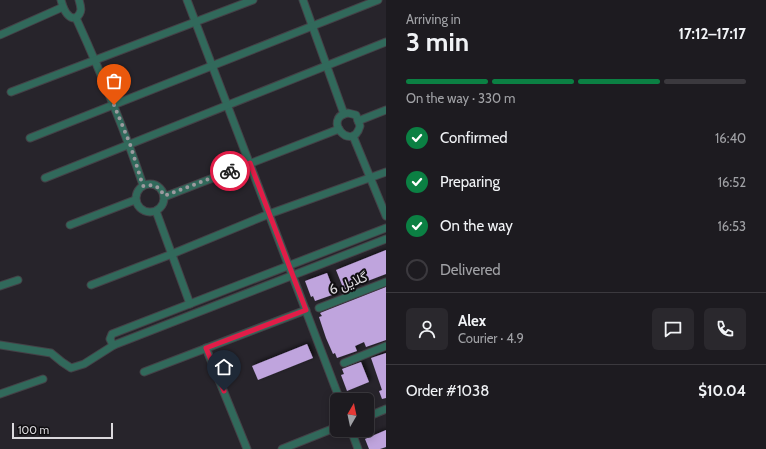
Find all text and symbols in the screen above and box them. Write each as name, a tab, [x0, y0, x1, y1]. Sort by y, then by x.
text: Arriving in	[406, 11, 461, 27]
text: 17:12–17:17	[678, 25, 746, 43]
text: 3 min	[406, 26, 469, 58]
pin	[97, 64, 131, 105]
icon: bag	[103, 70, 125, 92]
text: On the way · 330 m	[406, 90, 515, 106]
icon: check	[406, 127, 428, 149]
text: Confirmed	[440, 129, 508, 147]
text: 16:40	[715, 130, 746, 146]
courier	[210, 151, 250, 191]
icon: bike	[219, 160, 241, 182]
icon: check	[406, 171, 428, 193]
text: Preparing	[440, 173, 500, 191]
text: 16:52	[718, 174, 746, 190]
icon: check	[406, 215, 428, 237]
text: On the way	[440, 217, 513, 235]
text: 16:53	[718, 218, 746, 234]
text: Delivered	[440, 261, 501, 279]
street label: گلایل 6	[326, 267, 370, 299]
button: person	[406, 308, 448, 350]
button: chat	[652, 308, 694, 350]
button: phone	[704, 308, 746, 350]
text: Alex	[458, 312, 486, 330]
text: Courier · 4.9	[458, 330, 524, 346]
pin	[207, 350, 241, 391]
icon: home	[213, 356, 235, 378]
text: Order #1038	[406, 382, 489, 400]
text: $10.04	[698, 382, 746, 400]
north arrow	[330, 393, 374, 437]
map controls	[330, 393, 374, 437]
scale bar	[12, 421, 113, 440]
text: 100 m	[18, 423, 49, 437]

